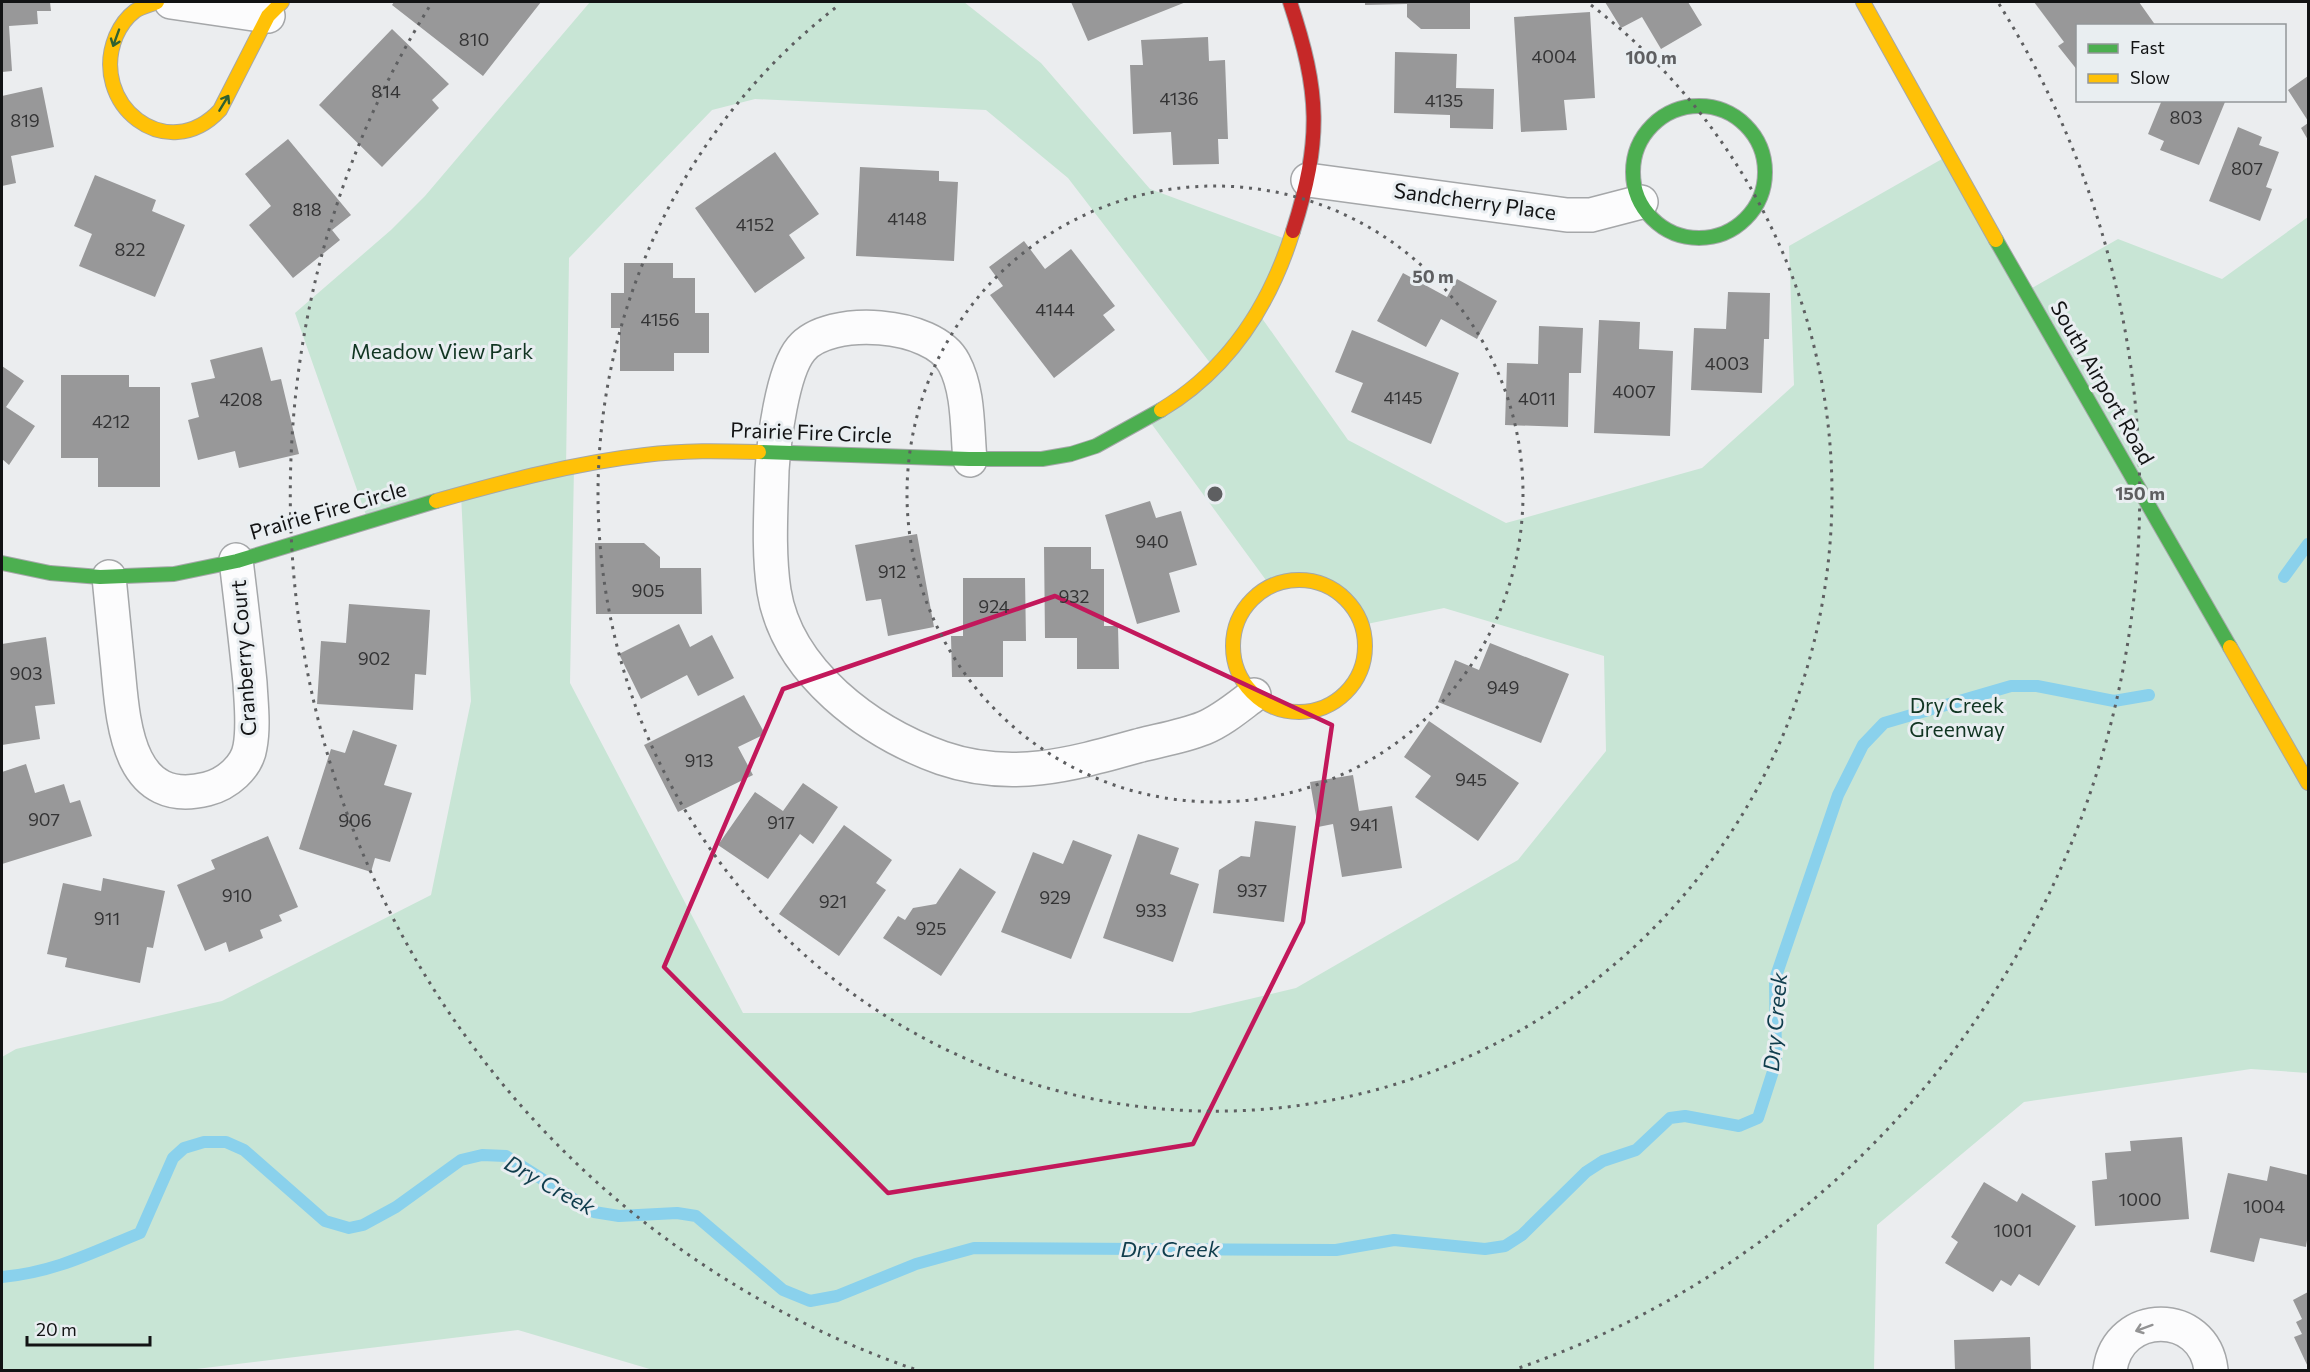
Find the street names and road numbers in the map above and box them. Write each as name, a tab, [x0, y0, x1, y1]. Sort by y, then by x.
street label: Sandcherry Place	[1392, 177, 1558, 224]
street label: South Airport Road	[2046, 296, 2160, 468]
street label: Prairie Fire Circle	[730, 416, 892, 447]
street label: Prairie Fire Circle	[246, 475, 409, 544]
street label: Cranberry Court	[225, 579, 260, 737]

